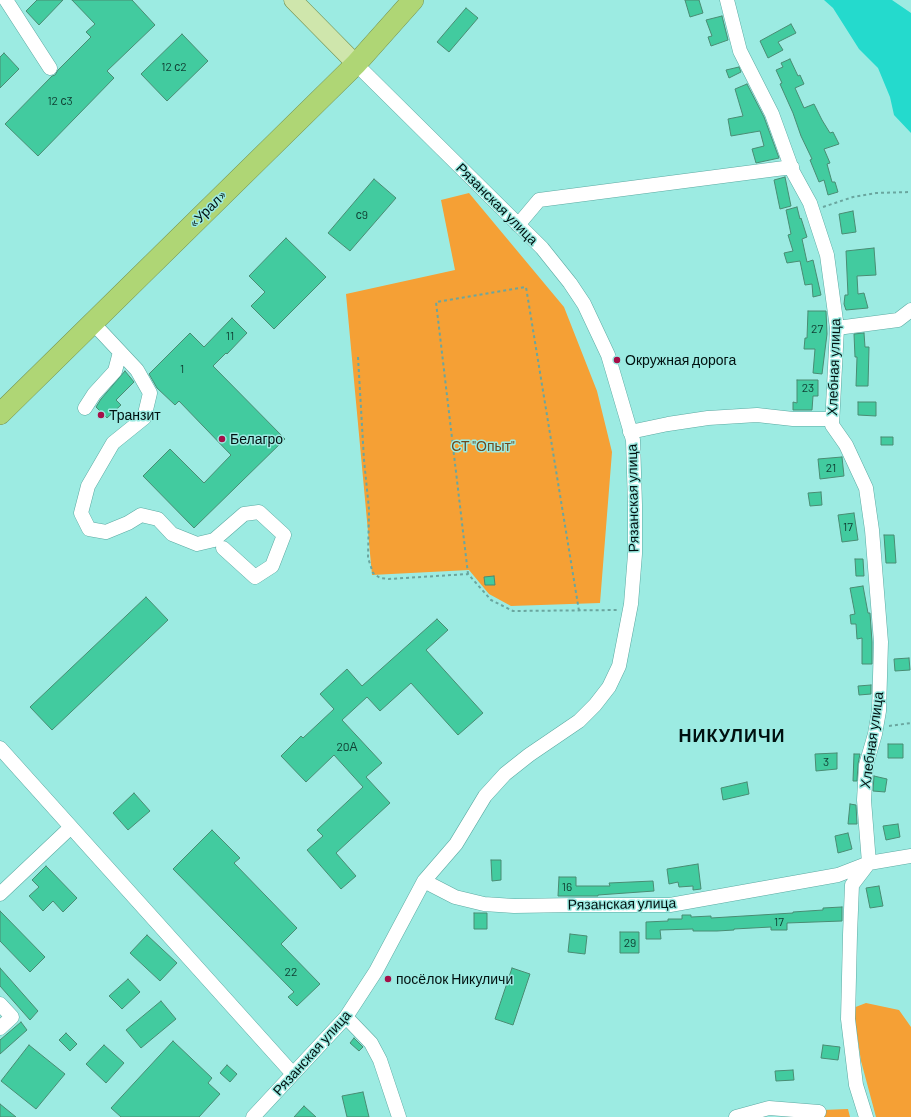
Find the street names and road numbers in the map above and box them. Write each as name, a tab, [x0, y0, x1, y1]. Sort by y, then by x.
street label: Рязанская улица	[453, 160, 541, 248]
street label: «Урал»	[185, 186, 231, 232]
street label: Хлебная улица	[824, 318, 844, 416]
street label: Рязанская улица	[624, 444, 642, 552]
street label: Хлебная улица	[857, 691, 887, 789]
street label: Рязанская улица	[568, 895, 676, 913]
street label: Рязанская улица	[269, 1007, 355, 1099]

